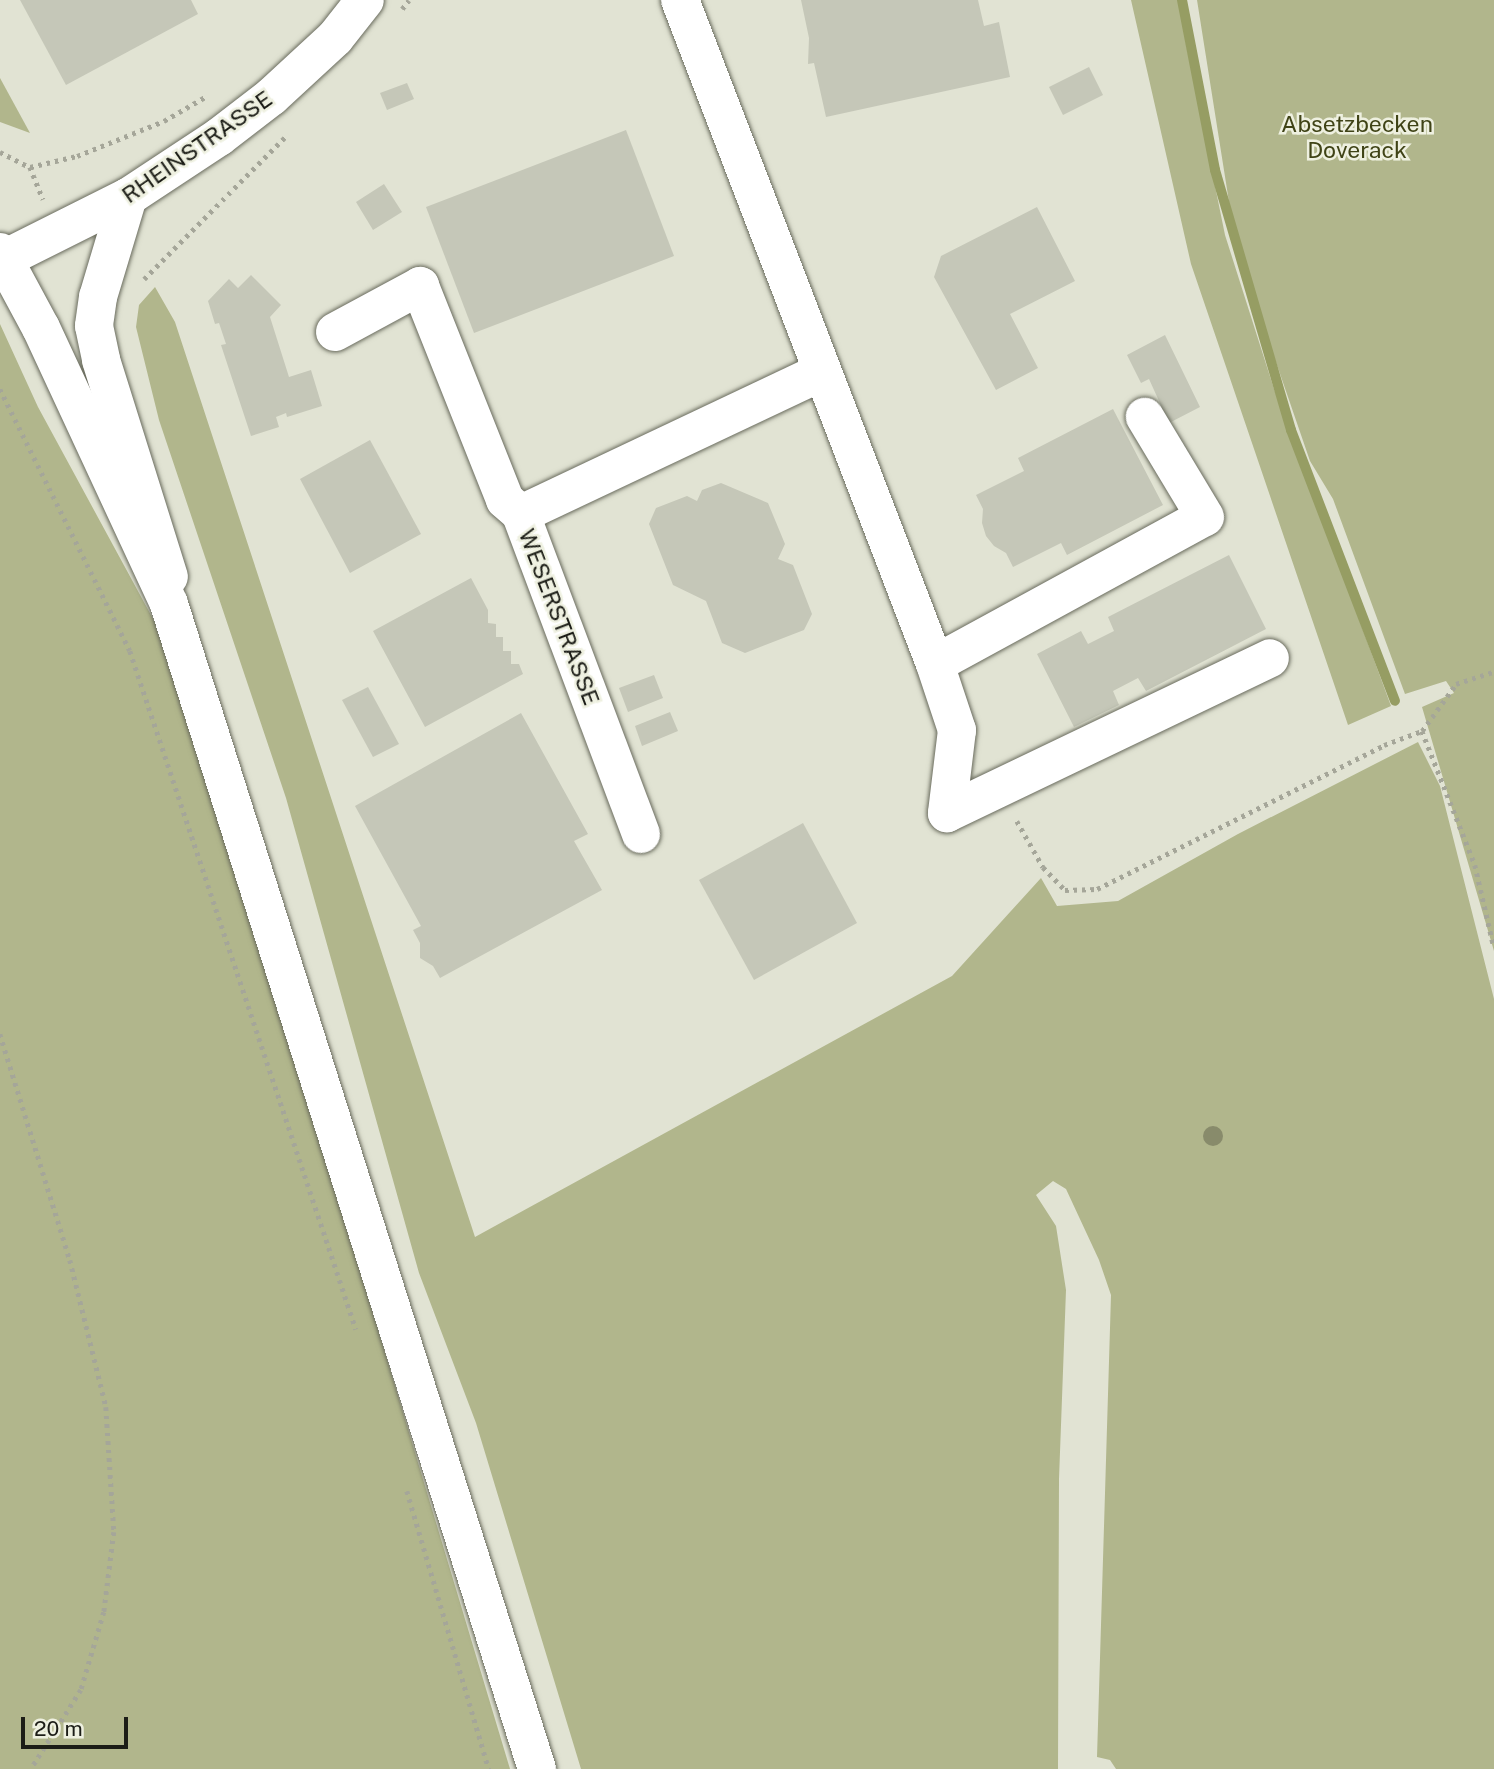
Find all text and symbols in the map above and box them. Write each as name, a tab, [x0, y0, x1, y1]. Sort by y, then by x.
street label: RHEINSTRASSE	[117, 85, 277, 209]
park label: Absetzbecken Doverack	[1281, 110, 1433, 164]
street label: WESERSTRASSE	[513, 525, 605, 709]
scale bar	[24, 1702, 131, 1746]
text: 20 m	[34, 1716, 83, 1741]

